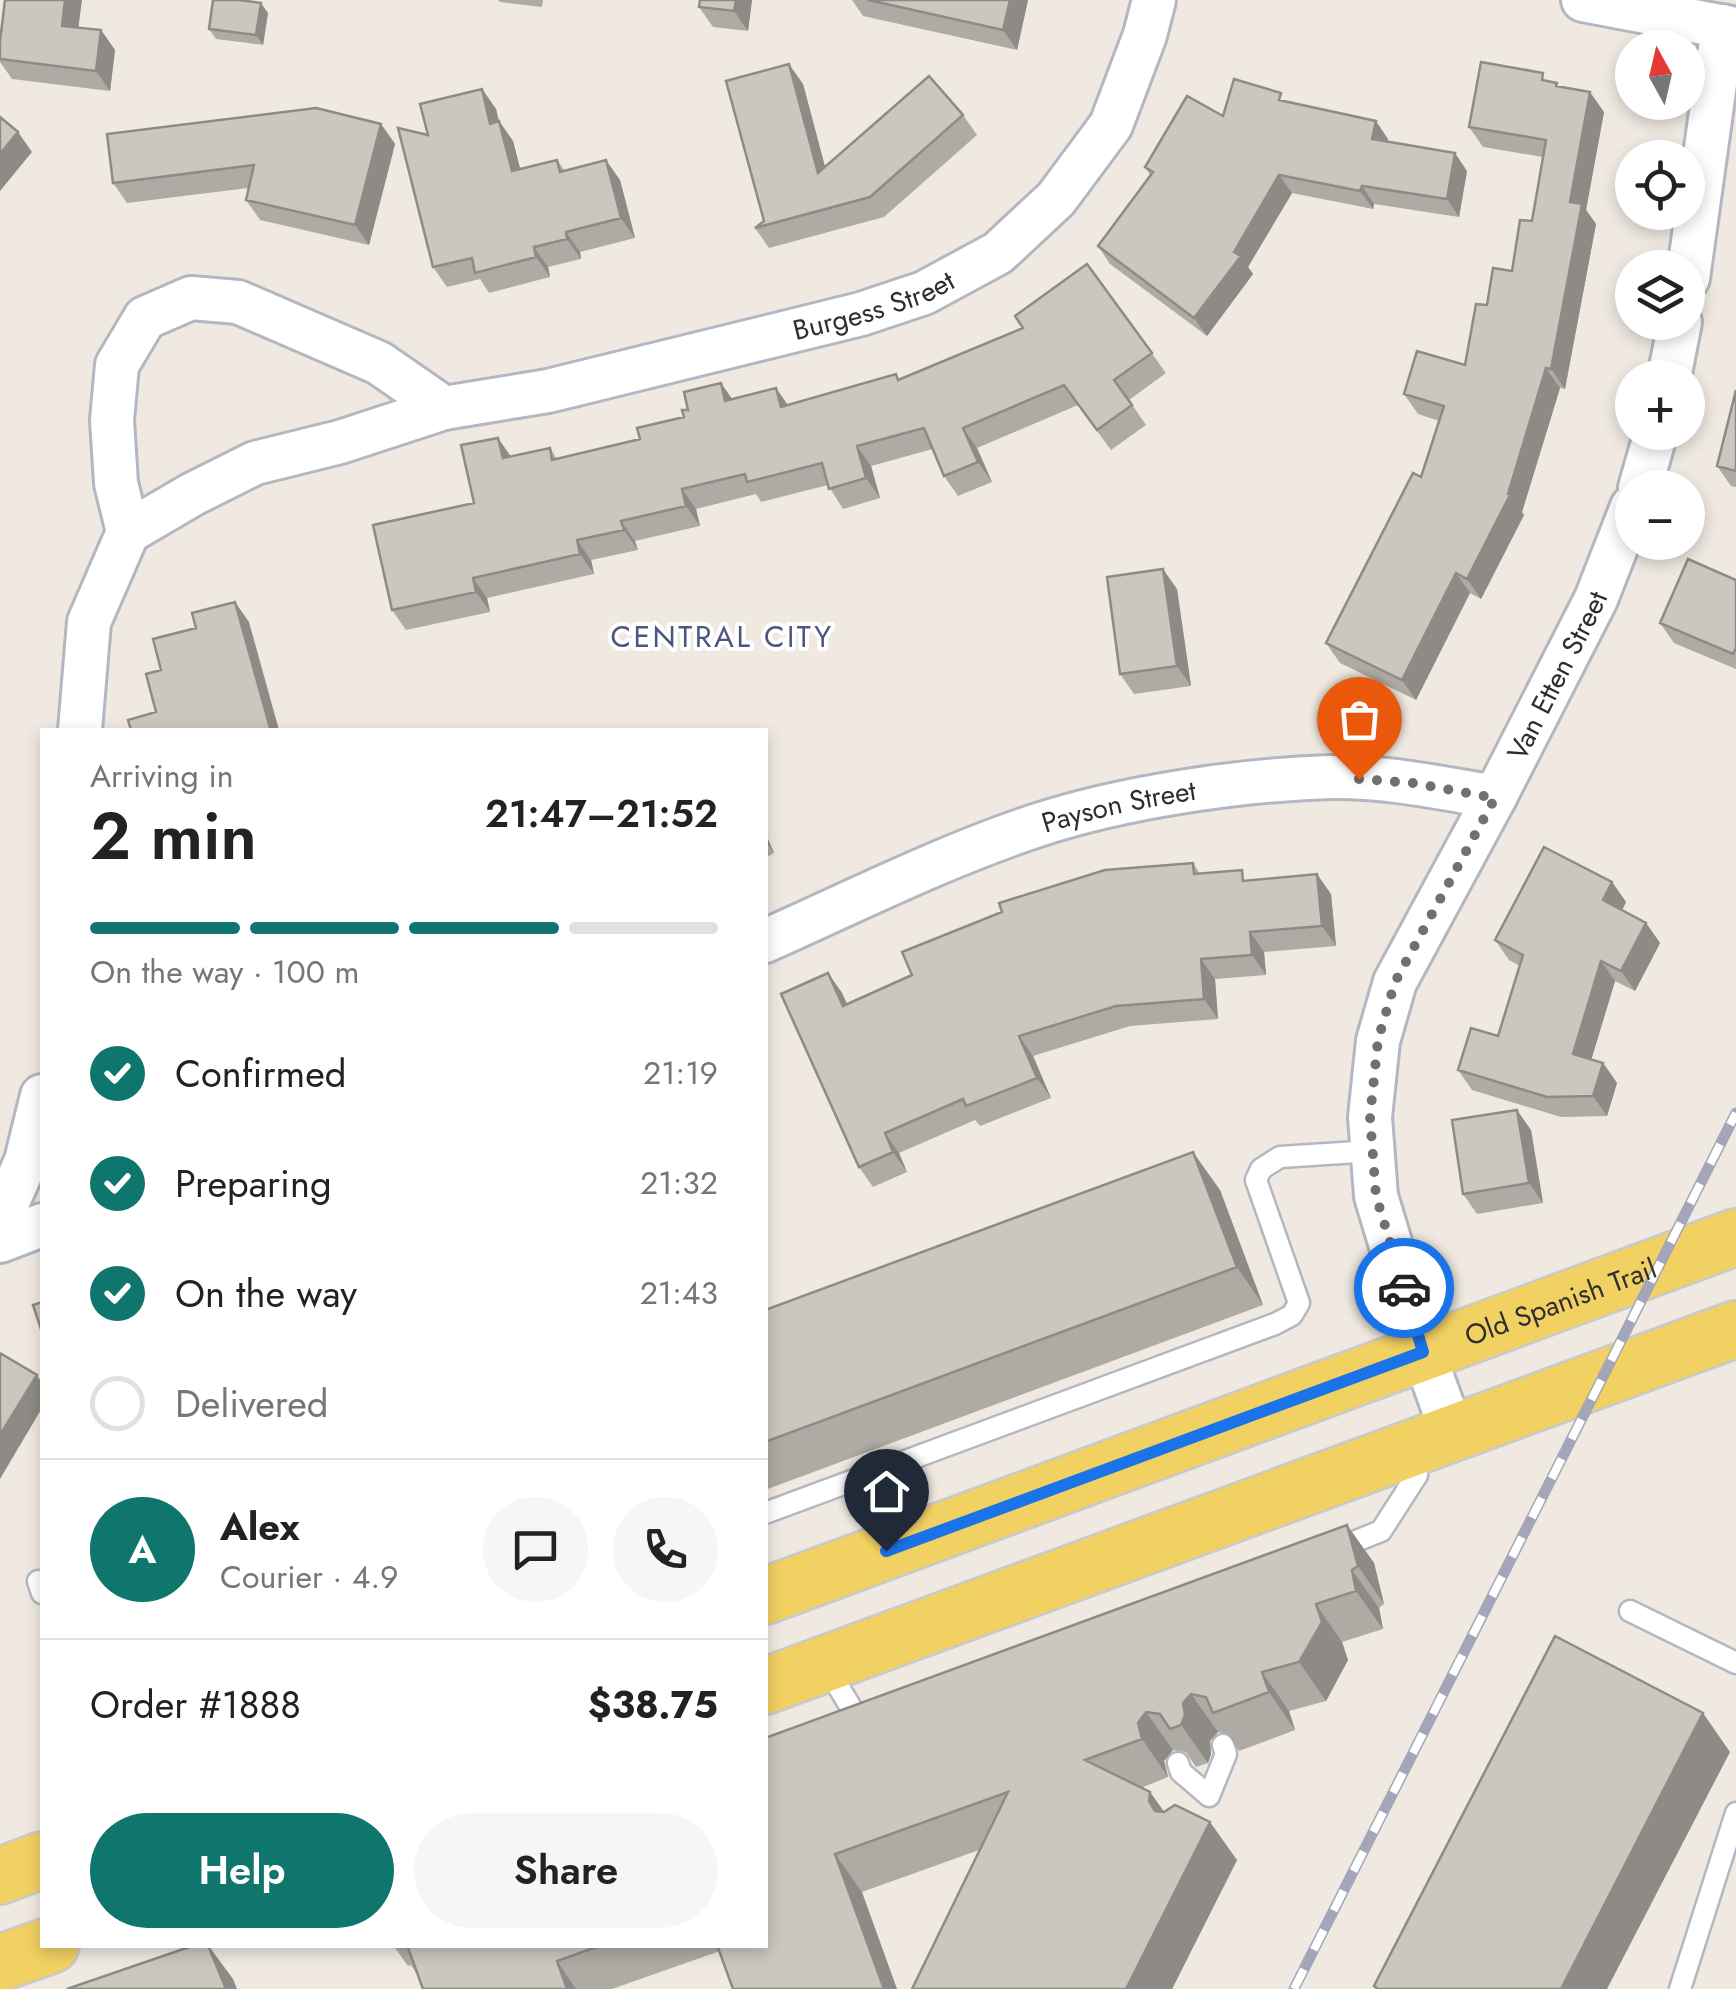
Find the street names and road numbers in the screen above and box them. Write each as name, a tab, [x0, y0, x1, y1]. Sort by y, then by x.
street label: Burgess Street	[789, 260, 962, 351]
street label: Van Etten Street	[1497, 585, 1618, 767]
street label: Payson Street	[1036, 769, 1199, 843]
street label: Old Spanish Trail	[1459, 1248, 1662, 1356]

